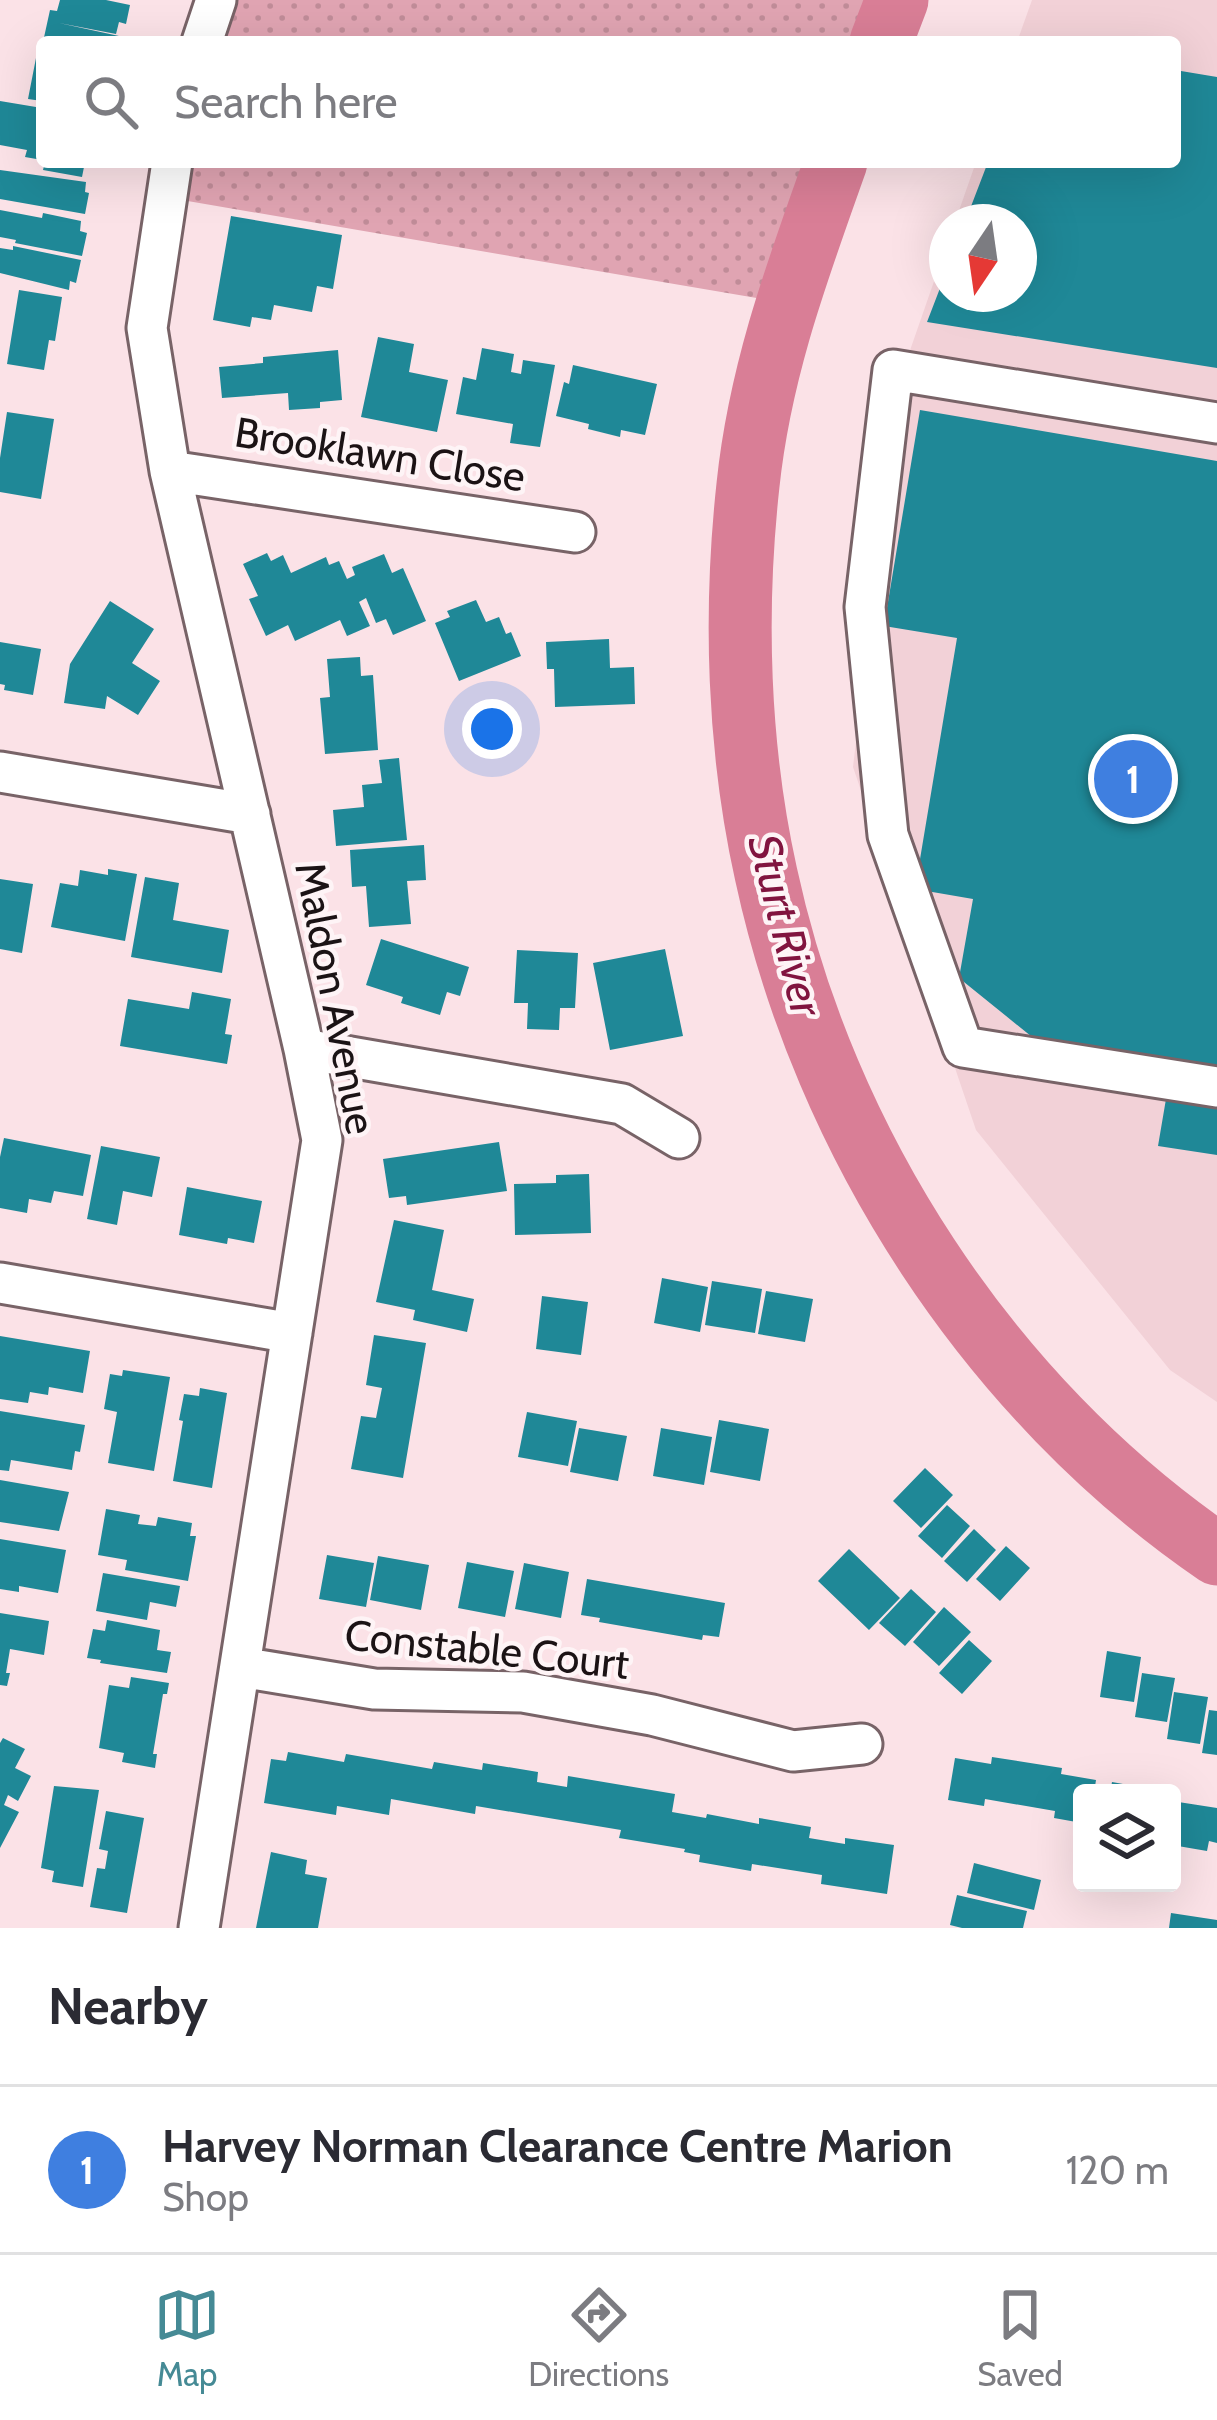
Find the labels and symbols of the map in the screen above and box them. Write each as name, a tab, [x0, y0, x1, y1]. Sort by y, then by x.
north arrow	[929, 204, 1037, 312]
street label: Brooklawn Close	[231, 405, 529, 503]
your location	[462, 699, 522, 759]
pin: 1	[1094, 734, 1172, 824]
water label: Sturt River	[737, 829, 835, 1023]
street label: Maldon Avenue	[284, 857, 388, 1139]
street label: Constable Court	[342, 1608, 632, 1690]

